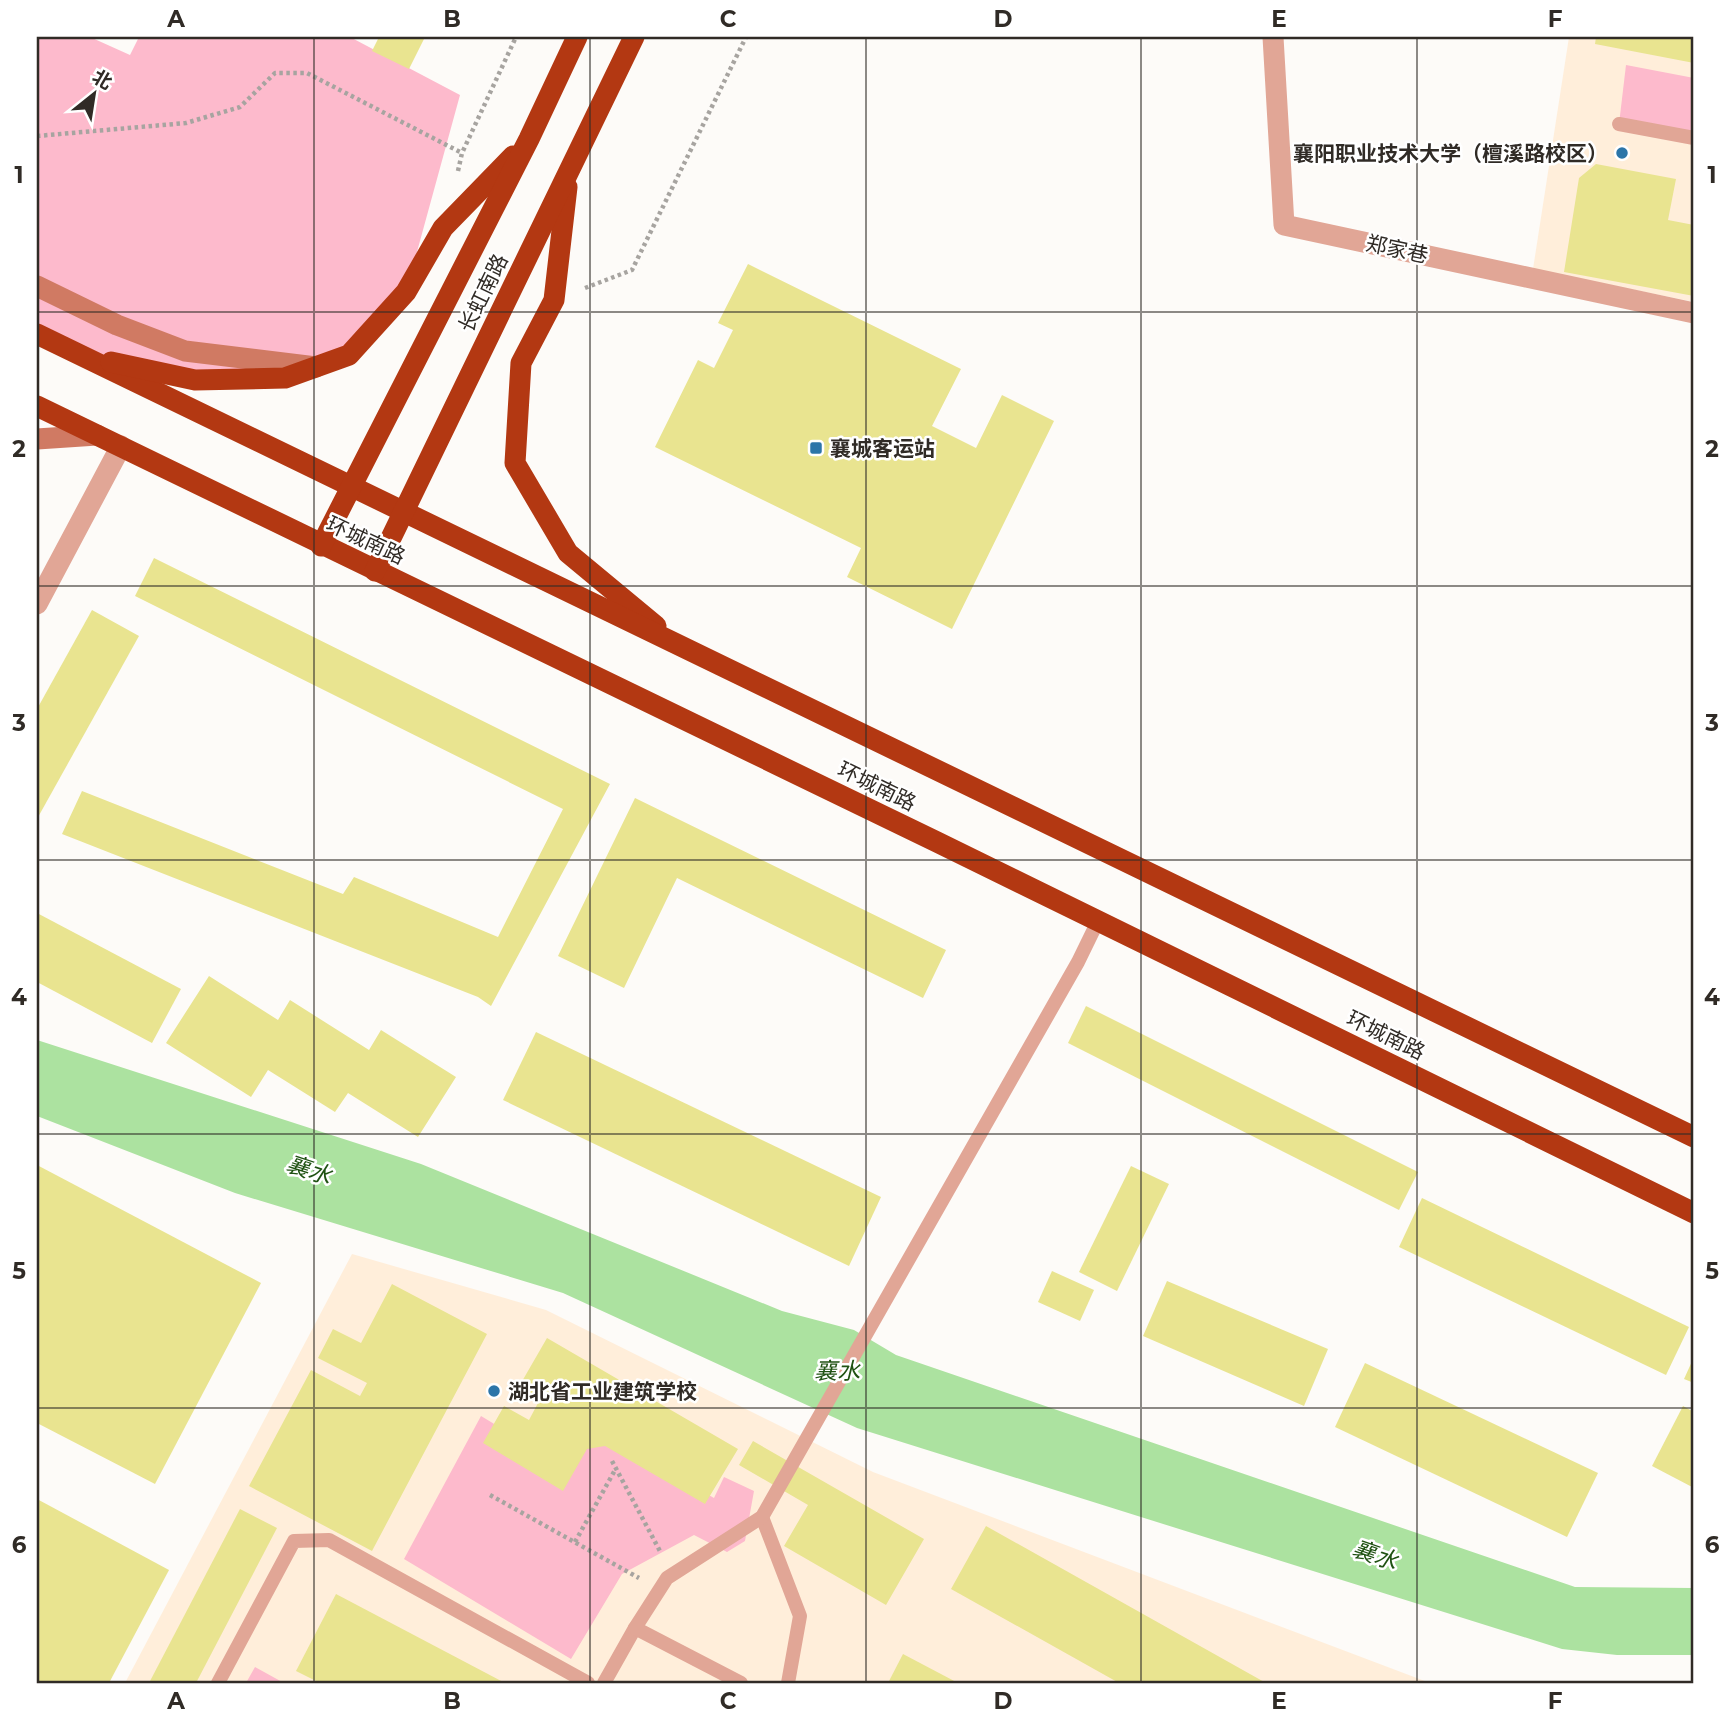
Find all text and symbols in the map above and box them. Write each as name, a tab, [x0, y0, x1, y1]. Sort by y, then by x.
text: A	[166, 5, 185, 33]
text: B	[443, 5, 461, 33]
text: C	[720, 5, 737, 33]
text: D	[994, 5, 1013, 33]
text: E	[1271, 5, 1287, 33]
text: F	[1548, 5, 1563, 33]
north arrow	[60, 60, 130, 130]
text: 北	[88, 65, 116, 94]
place label: 襄阳职业技术大学（檀溪路校区）	[1293, 141, 1608, 166]
marker: 襄阳职业技术大学（檀溪路校区）	[1614, 145, 1630, 161]
text: 1	[14, 161, 24, 189]
text: 1	[1707, 161, 1717, 189]
street label: 郑家巷	[1364, 230, 1430, 268]
street label: 长虹南路	[453, 250, 513, 336]
text: 2	[12, 435, 26, 463]
text: 2	[1705, 435, 1719, 463]
place label: 襄城客运站	[830, 436, 935, 461]
marker: 襄城客运站	[808, 440, 824, 456]
street label: 环城南路	[323, 511, 409, 569]
text: 3	[11, 709, 26, 737]
text: 3	[1704, 709, 1719, 737]
street label: 环城南路	[834, 756, 920, 816]
text: 4	[11, 983, 27, 1011]
text: 4	[1704, 983, 1720, 1011]
street label: 环城南路	[1343, 1005, 1429, 1065]
water label: 襄水	[283, 1150, 336, 1191]
text: 5	[12, 1257, 26, 1285]
text: 5	[1705, 1257, 1719, 1285]
water label: 襄水	[814, 1357, 861, 1385]
place label: 湖北省工业建筑学校	[508, 1379, 697, 1404]
marker: 湖北省工业建筑学校	[486, 1383, 502, 1399]
text: 6	[12, 1531, 27, 1559]
text: 6	[1705, 1531, 1720, 1559]
water label: 襄水	[1349, 1534, 1402, 1576]
text: A	[166, 1687, 185, 1715]
text: B	[443, 1687, 461, 1715]
text: C	[720, 1687, 737, 1715]
text: D	[994, 1687, 1013, 1715]
text: E	[1271, 1687, 1287, 1715]
text: F	[1548, 1687, 1563, 1715]

